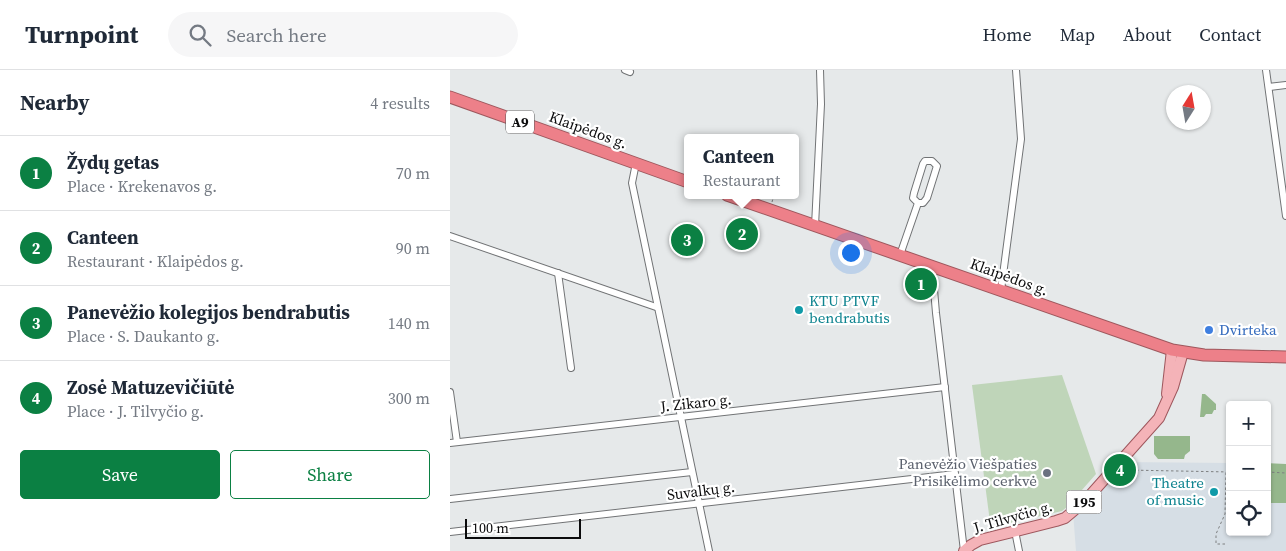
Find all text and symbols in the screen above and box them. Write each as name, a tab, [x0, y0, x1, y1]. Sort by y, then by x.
search box	[168, 12, 518, 57]
text: Turnpoint	[25, 18, 138, 51]
icon: search	[186, 21, 214, 49]
text: Search here	[226, 22, 327, 48]
text: Home	[983, 22, 1032, 47]
text: Map	[1060, 22, 1095, 47]
text: About	[1123, 22, 1171, 47]
text: Contact	[1199, 22, 1261, 47]
north arrow	[1166, 85, 1211, 130]
text: Nearby	[20, 88, 90, 117]
text: 4 results	[370, 92, 430, 114]
street label: Klaipėdos g.	[546, 106, 630, 153]
road number: A9	[506, 111, 534, 134]
popup	[684, 134, 799, 199]
text: Canteen	[703, 143, 774, 169]
text: Žydų getas	[67, 149, 159, 175]
text: 1	[32, 162, 40, 184]
text: 70 m	[396, 162, 430, 184]
text: Restaurant	[703, 169, 780, 191]
text: Place · Krekenavos g.	[67, 175, 217, 197]
pin: 2	[726, 215, 758, 253]
pin: 3	[671, 221, 703, 259]
text: Canteen	[67, 224, 139, 250]
text: 2	[32, 237, 40, 259]
text: 90 m	[396, 237, 430, 259]
your location	[838, 240, 864, 266]
text: Restaurant · Klaipėdos g.	[67, 250, 244, 272]
street label: Klaipėdos g.	[967, 253, 1051, 300]
pin: 1	[905, 265, 937, 303]
place label: KTU PTVF bendrabutis	[809, 290, 890, 328]
text: Panevėžio kolegijos bendrabutis	[67, 299, 350, 325]
marker: KTU PTVF bendrabutis	[793, 304, 805, 316]
text: 3	[32, 312, 40, 334]
text: 140 m	[388, 312, 430, 334]
place label: Dvirteka	[1219, 319, 1277, 340]
marker: Dvirteka	[1203, 324, 1215, 336]
text: Place · S. Daukanto g.	[67, 325, 220, 347]
text: Zosė Matuzevičiūtė	[67, 374, 234, 400]
text: 4	[32, 387, 40, 409]
text: 300 m	[388, 387, 430, 409]
street label: J. Zikaro g.	[658, 388, 733, 417]
text: Place · J. Tilvyčio g.	[67, 400, 204, 422]
map controls	[1226, 401, 1271, 536]
button: +	[1226, 401, 1271, 446]
button: −	[1226, 446, 1271, 491]
button: Save	[20, 450, 220, 499]
button: Share	[230, 450, 430, 499]
pin: 4	[1104, 451, 1136, 489]
place label: Panevėžio Viešpaties Prisikėlimo cerkvė	[898, 453, 1037, 491]
marker: Panevėžio Viešpaties Prisikėlimo cerkvė	[1041, 467, 1053, 479]
place label: Theatre of music	[1146, 472, 1204, 510]
street label: Suvalkų g.	[666, 476, 736, 505]
marker: Theatre of music	[1208, 486, 1220, 498]
road number: 195	[1066, 491, 1102, 514]
button: locate	[1226, 491, 1271, 536]
street label: J. Tilvyčio g.	[970, 495, 1055, 538]
scale bar	[465, 516, 581, 539]
text: 100 m	[472, 518, 509, 538]

